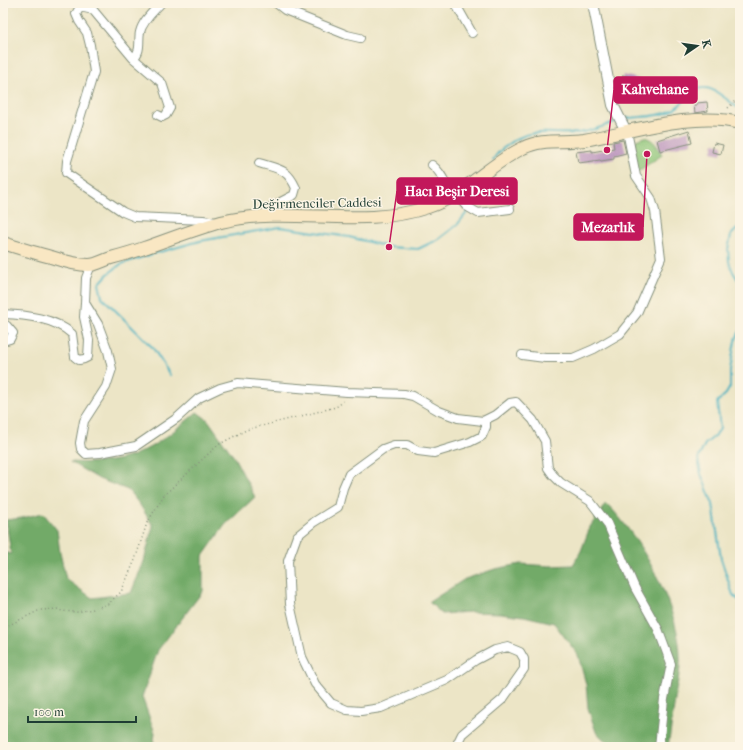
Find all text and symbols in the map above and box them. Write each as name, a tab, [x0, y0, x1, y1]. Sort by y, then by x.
north arrow	[677, 26, 717, 66]
text: K	[699, 39, 714, 50]
callout: Kahvehane	[614, 77, 697, 103]
text: Kahvehane	[621, 81, 689, 98]
callout: Hacı Beşir Deresi	[397, 178, 517, 204]
text: Hacı Beşir Deresi	[405, 183, 510, 201]
street label: Değirmenciler Caddesi	[252, 194, 382, 212]
callout: Mezarlık	[574, 214, 643, 240]
text: Mezarlık	[580, 219, 635, 236]
scale bar	[28, 698, 136, 724]
text: 100 m	[34, 705, 64, 719]

